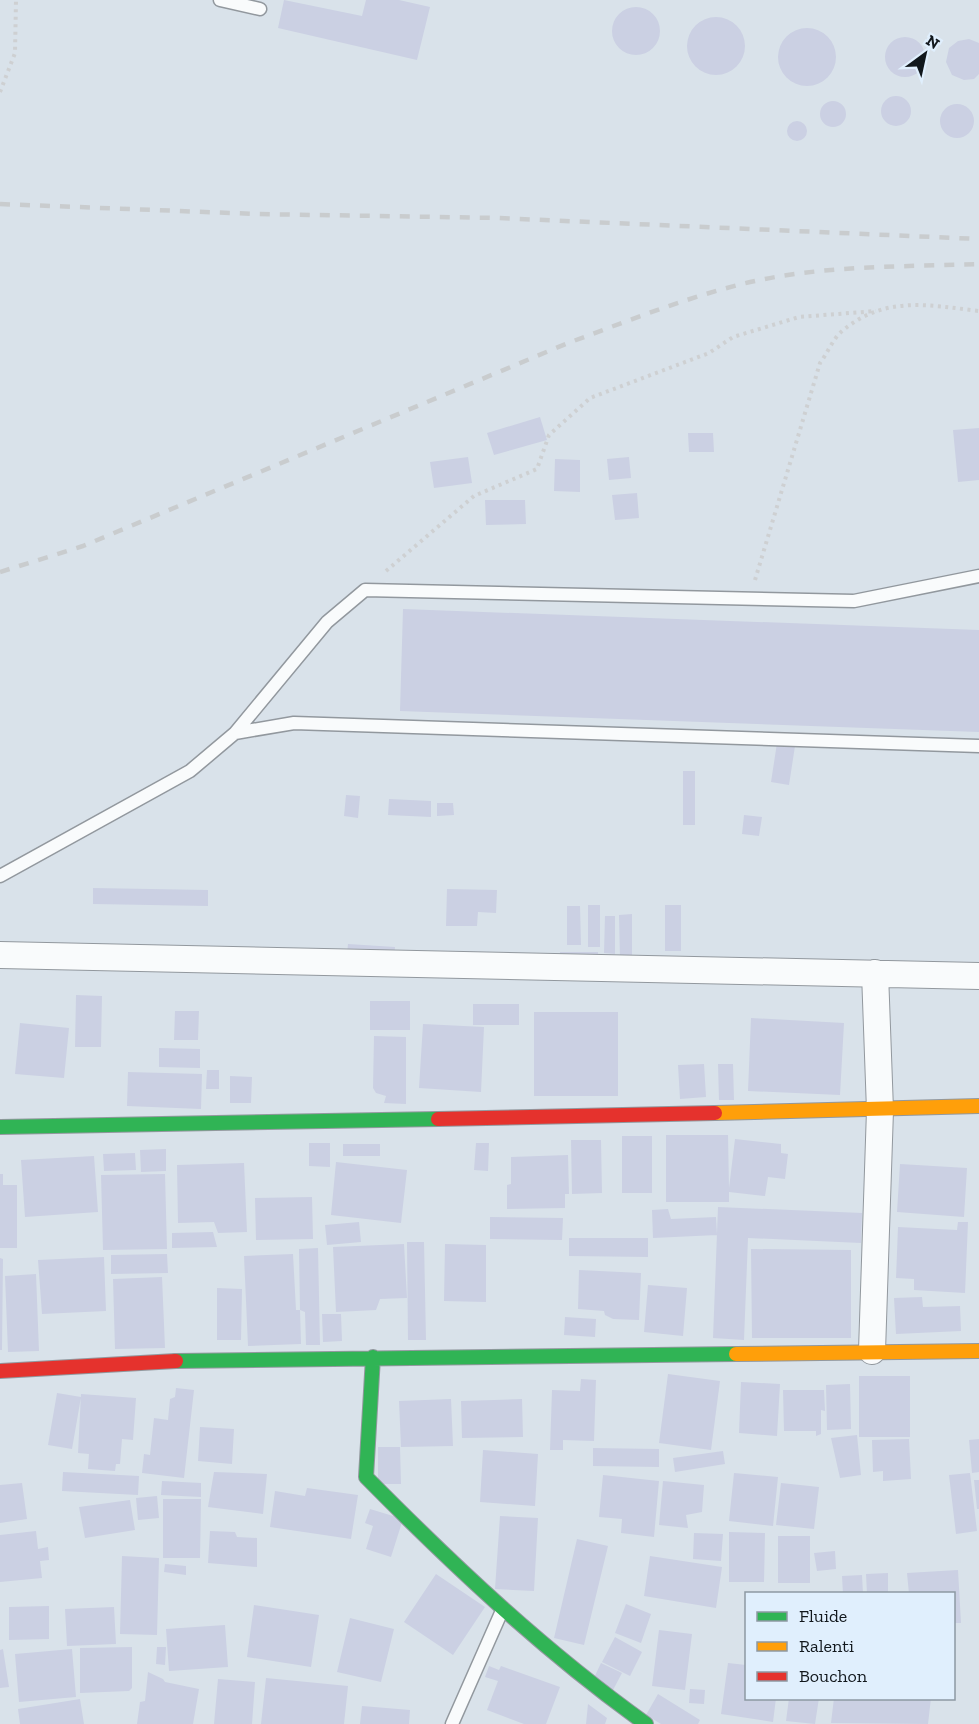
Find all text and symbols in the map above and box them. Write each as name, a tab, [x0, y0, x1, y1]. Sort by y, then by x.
north arrow	[895, 24, 955, 84]
text: N	[923, 31, 943, 53]
legend	[745, 1592, 955, 1700]
text: Fluide	[799, 1605, 847, 1627]
text: Ralenti	[799, 1635, 854, 1657]
text: Bouchon	[799, 1665, 868, 1687]

